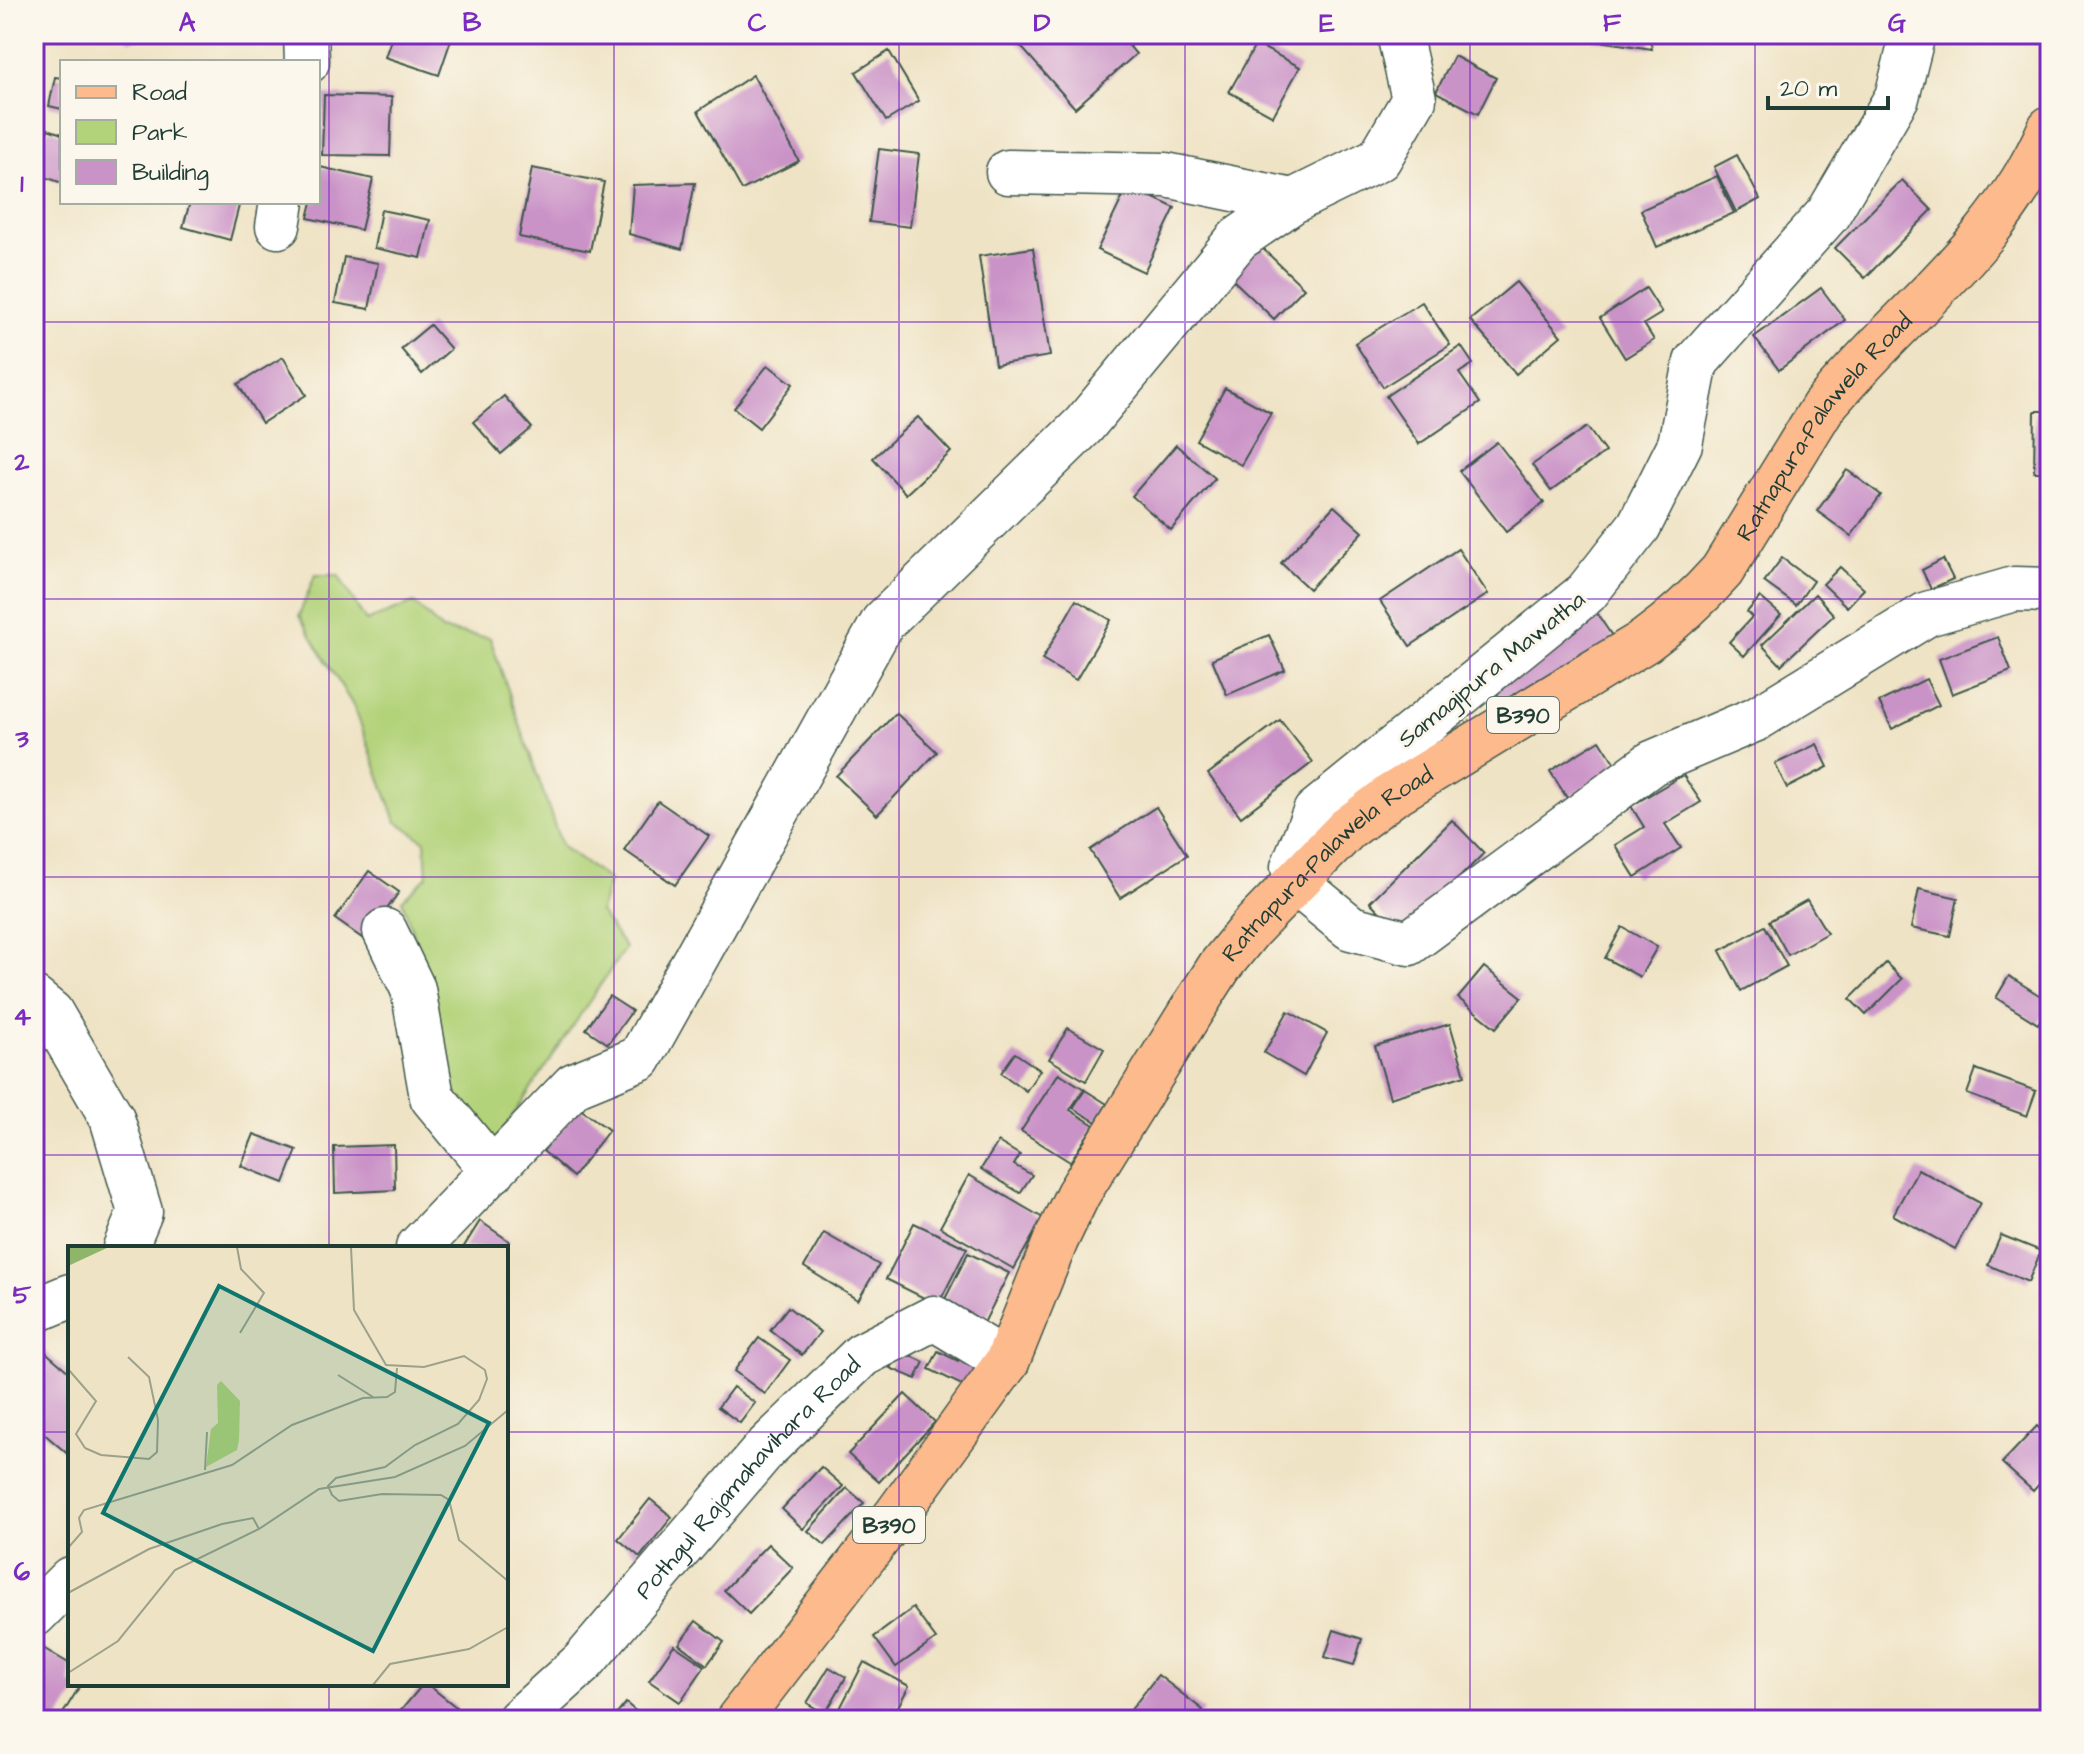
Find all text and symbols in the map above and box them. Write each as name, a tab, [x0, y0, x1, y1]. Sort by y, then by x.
text: A	[179, 5, 196, 41]
text: B	[463, 5, 482, 41]
text: C	[748, 5, 767, 41]
text: D	[1034, 5, 1051, 41]
text: E	[1319, 5, 1335, 41]
text: F	[1603, 5, 1622, 41]
text: G	[1888, 5, 1906, 41]
legend	[60, 60, 320, 204]
scale bar	[1768, 60, 1888, 110]
text: 20 m	[1780, 72, 1837, 106]
text: Road	[132, 76, 187, 110]
text: Park	[132, 116, 188, 150]
text: Building	[132, 156, 209, 191]
text: 1	[20, 166, 24, 202]
street label: Ratnapura-Palawela Road	[1728, 305, 1920, 548]
text: 2	[14, 444, 30, 480]
street label: Samagipura Mawatha	[1391, 583, 1593, 757]
road number: B390	[1487, 697, 1559, 733]
text: 3	[14, 721, 29, 757]
street label: Ratnapura-Palawela Road	[1214, 758, 1440, 970]
text: 4	[13, 999, 31, 1035]
inset map	[68, 1246, 508, 1686]
text: 5	[13, 1277, 32, 1313]
street label: Pothgul Rajamahavihara Road	[628, 1349, 869, 1607]
road number: B390	[853, 1507, 925, 1543]
text: 6	[14, 1554, 31, 1590]

